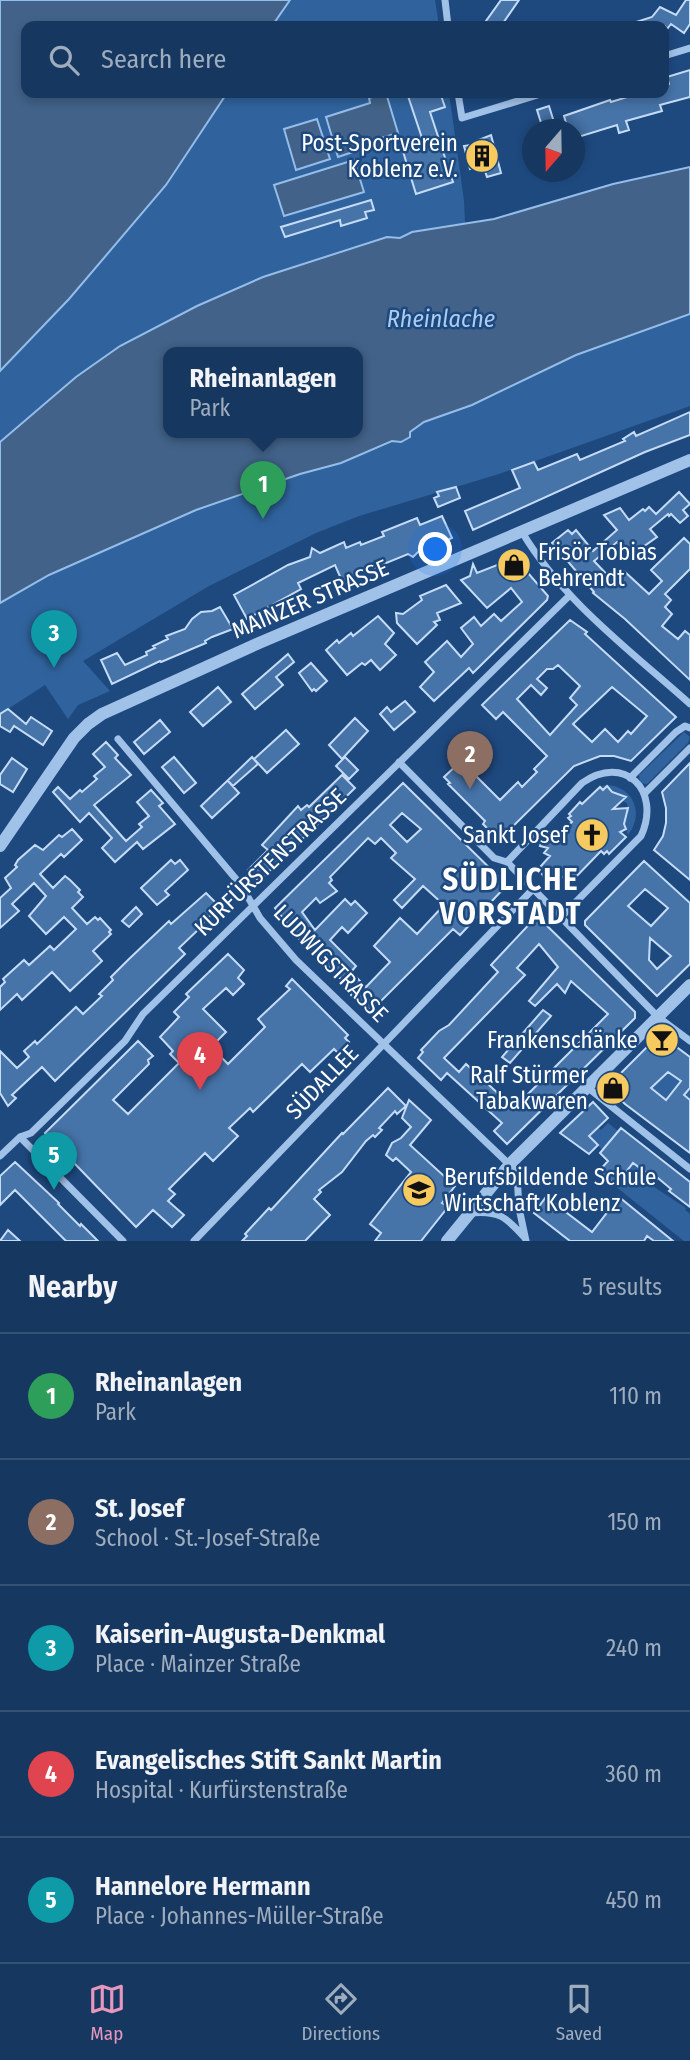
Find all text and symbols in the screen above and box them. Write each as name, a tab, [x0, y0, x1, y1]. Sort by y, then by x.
search box	[21, 21, 669, 98]
icon: search	[45, 41, 83, 79]
text: Search here	[101, 44, 226, 75]
north arrow	[522, 119, 585, 182]
place label: Post-Sportverein Koblenz e.V.	[301, 129, 458, 183]
building icon: Post-Sportverein Koblenz e.V.	[463, 137, 501, 175]
water label: Rheinlache	[387, 305, 495, 333]
popup	[163, 347, 363, 438]
text: Rheinanlagen	[189, 363, 337, 394]
text: Park	[189, 394, 230, 422]
pin: 1	[240, 461, 286, 519]
your location	[418, 532, 452, 566]
place label: Frisör Tobias Behrendt	[538, 538, 657, 592]
shop icon: Frisör Tobias Behrendt	[495, 546, 533, 584]
street label: MAINZER STRASSE	[227, 553, 393, 645]
pin: 3	[31, 610, 77, 668]
pin: 2	[447, 731, 493, 789]
street label: KURFÜRSTENSTRASSE	[188, 783, 352, 941]
church icon: Sankt Josef	[573, 816, 611, 854]
place label: Sankt Josef	[463, 821, 570, 849]
district label: SÜDLICHE VORSTADT	[438, 861, 583, 932]
street label: LUDWIGSTRASSE	[268, 898, 394, 1028]
bar icon: Frankenschänke	[643, 1021, 681, 1059]
place label: Frankenschänke	[487, 1026, 638, 1054]
pin: 4	[177, 1032, 223, 1090]
street label: SÜDALLEE	[280, 1039, 364, 1125]
place label: Ralf Stürmer Tabakwaren	[470, 1061, 588, 1115]
shop icon: Ralf Stürmer Tabakwaren	[594, 1069, 632, 1107]
pin: 5	[31, 1132, 77, 1190]
place label: Berufsbildende Schule Wirtschaft Koblenz	[444, 1163, 656, 1217]
school or university icon: Berufsbildende Schule Wirtschaft Koblenz	[400, 1171, 438, 1209]
text: Nearby	[28, 1269, 117, 1305]
text: 5 results	[582, 1273, 662, 1301]
text: Rheinanlagen	[95, 1367, 242, 1398]
text: 1	[46, 1382, 56, 1410]
text: 110 m	[609, 1382, 662, 1410]
text: Park	[95, 1398, 136, 1426]
text: St. Josef	[95, 1493, 184, 1524]
text: 2	[46, 1508, 56, 1536]
text: 150 m	[607, 1508, 662, 1536]
text: School · St.-Josef-Straße	[95, 1524, 320, 1552]
text: Kaiserin-Augusta-Denkmal	[95, 1619, 385, 1650]
text: 3	[46, 1634, 56, 1662]
text: 240 m	[606, 1634, 662, 1662]
text: Place · Mainzer Straße	[95, 1650, 301, 1678]
text: Evangelisches Stift Sankt Martin	[95, 1745, 442, 1776]
text: 4	[45, 1760, 57, 1788]
text: 360 m	[605, 1760, 662, 1788]
text: Hospital · Kurfürstenstraße	[95, 1776, 348, 1804]
text: Hannelore Hermann	[95, 1871, 311, 1902]
text: 5	[45, 1886, 57, 1914]
text: 450 m	[605, 1886, 662, 1914]
text: Place · Johannes-Müller-Straße	[95, 1902, 384, 1930]
tab: Map	[88, 1980, 126, 2045]
tab: Directions	[302, 1980, 380, 2045]
tab: Saved	[556, 1980, 602, 2045]

